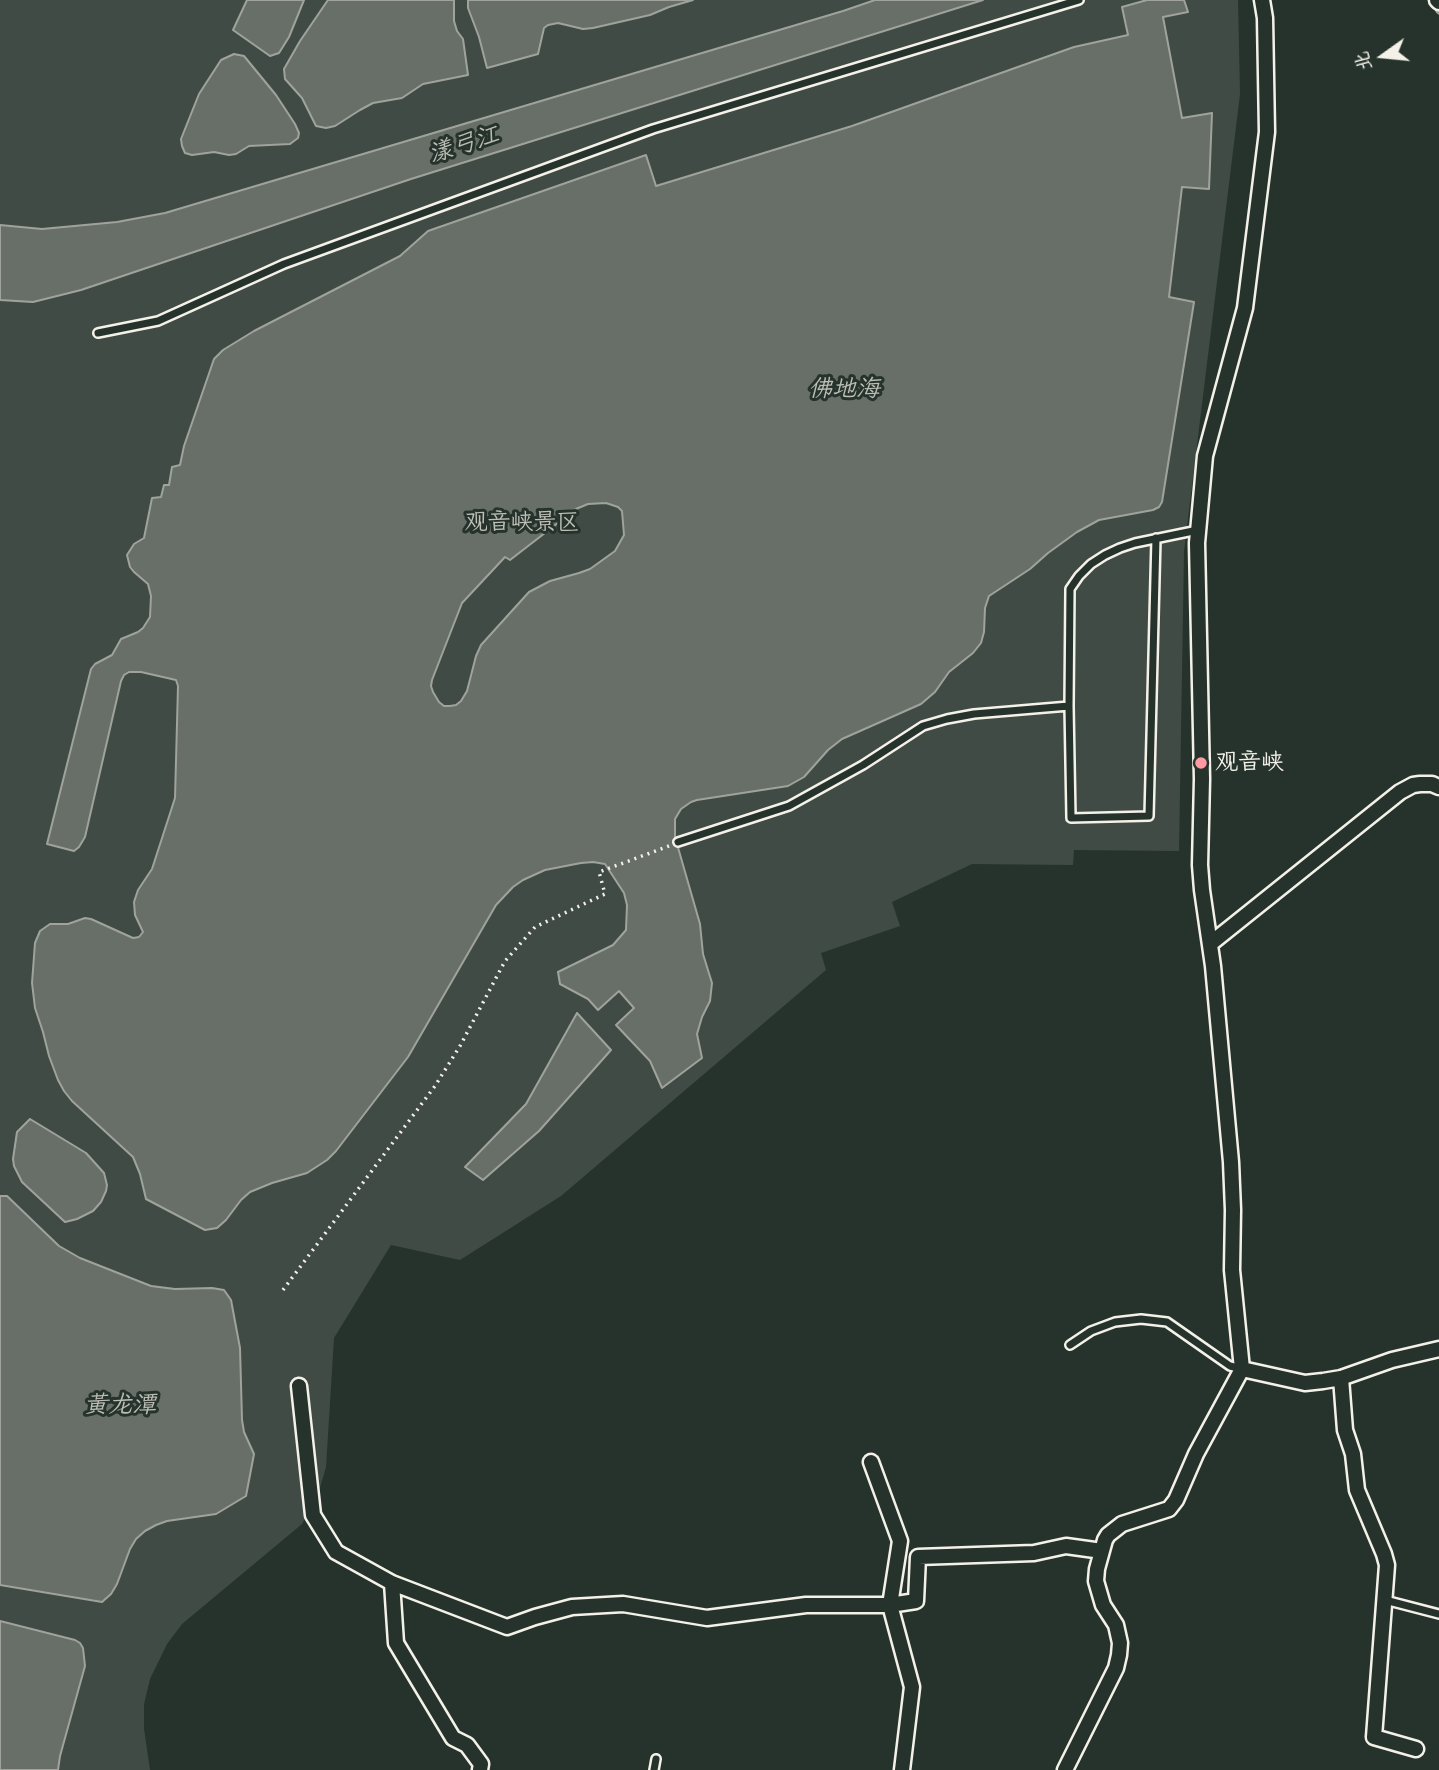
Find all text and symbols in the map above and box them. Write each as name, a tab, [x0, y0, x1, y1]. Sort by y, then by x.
north arrow	[1348, 21, 1418, 91]
text: 北	[1348, 49, 1378, 74]
water label: 漾弓江	[425, 121, 503, 169]
water label: 佛地海	[808, 376, 880, 404]
park label: 观音峡景区	[465, 509, 579, 537]
place label: 观音峡	[1215, 749, 1284, 777]
marker: 观音峡	[1193, 755, 1209, 771]
water label: 黄龙潭	[84, 1392, 156, 1420]

